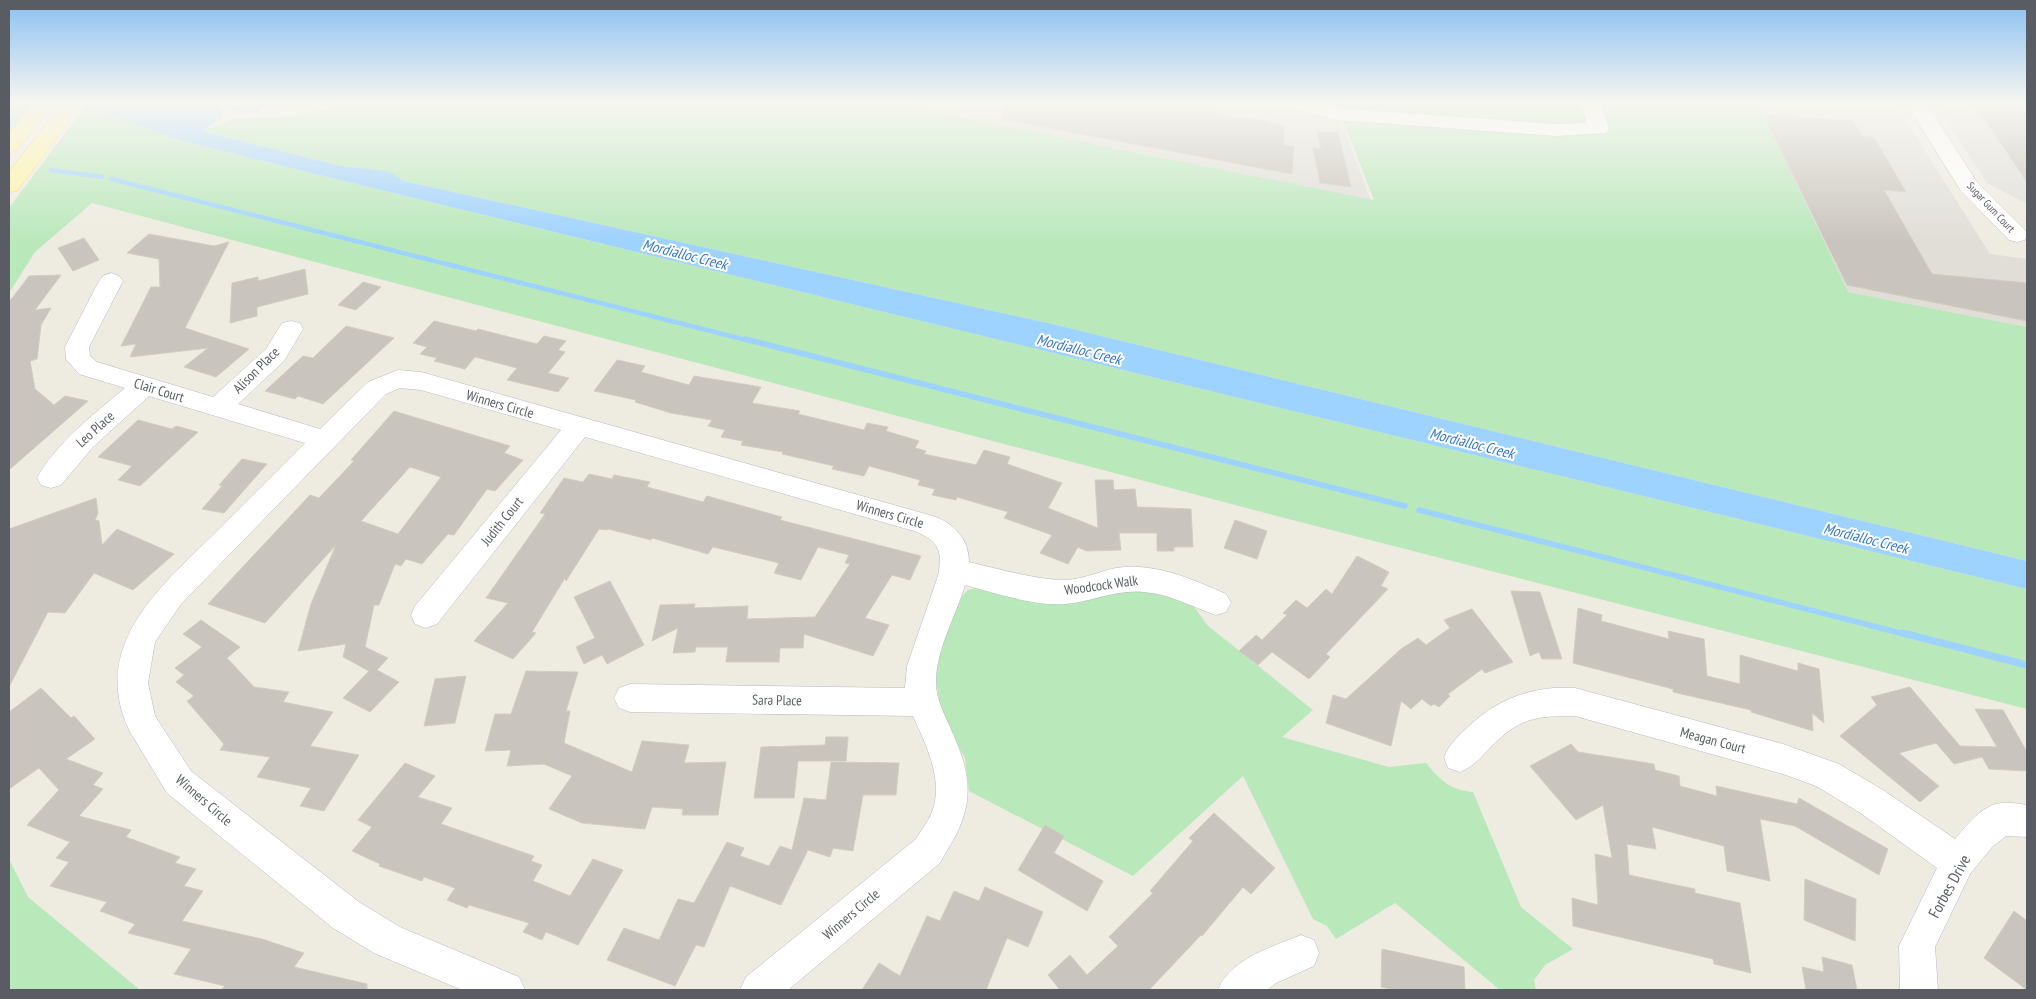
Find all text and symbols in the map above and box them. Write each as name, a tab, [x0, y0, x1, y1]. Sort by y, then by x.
street label: Sugar Gum Court	[1964, 179, 2018, 235]
water label: Mordialloc Creek	[641, 234, 731, 274]
water label: Mordialloc Creek	[1035, 329, 1125, 369]
street label: Alison Place	[229, 343, 283, 397]
street label: Clair Court	[132, 374, 186, 406]
street label: Winners Circle	[464, 386, 536, 422]
street label: Leo Place	[72, 407, 118, 451]
water label: Mordialloc Creek	[1428, 423, 1518, 463]
street label: Judith Court	[476, 493, 527, 550]
street label: Winners Circle	[854, 496, 926, 532]
water label: Mordialloc Creek	[1822, 518, 1912, 558]
street label: Woodcock Walk	[1063, 571, 1139, 599]
street label: Sara Place	[752, 691, 802, 709]
street label: Meagan Court	[1678, 723, 1748, 757]
street label: Winners Circle	[172, 770, 236, 830]
street label: Forbes Drive	[1923, 851, 1975, 921]
street label: Winners Circle	[819, 885, 884, 943]

